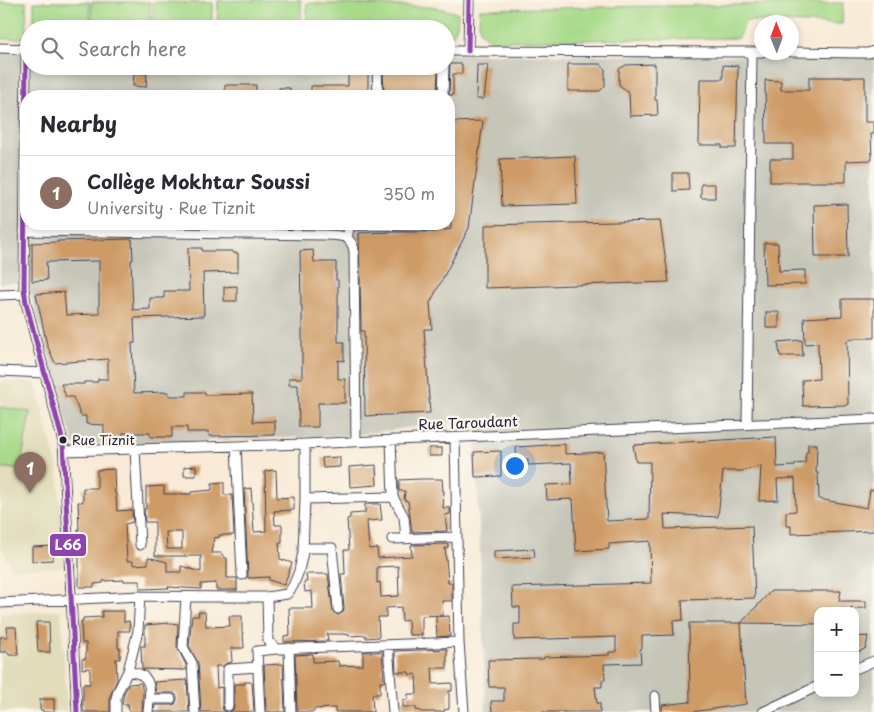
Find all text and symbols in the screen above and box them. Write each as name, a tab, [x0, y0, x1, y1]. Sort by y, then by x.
north arrow	[754, 15, 799, 60]
search box	[20, 20, 455, 75]
icon: search	[38, 34, 66, 62]
text: Search here	[78, 34, 187, 62]
text: Nearby	[40, 107, 117, 139]
text: Collège Mokhtar Soussi	[87, 167, 310, 195]
text: 1	[52, 181, 60, 205]
text: 350 m	[383, 181, 435, 205]
text: University · Rue Tiznit	[87, 195, 255, 219]
street label: Rue Taroudant	[418, 410, 518, 435]
place label: Rue Tiznit	[72, 430, 135, 449]
marker: Rue Tiznit	[58, 435, 68, 445]
pin: 1	[14, 452, 46, 493]
your location	[502, 453, 528, 479]
line badge: L66	[49, 533, 87, 557]
text: L66	[55, 534, 81, 555]
map controls	[814, 607, 859, 697]
button: +	[814, 607, 859, 652]
button: −	[814, 652, 859, 697]

